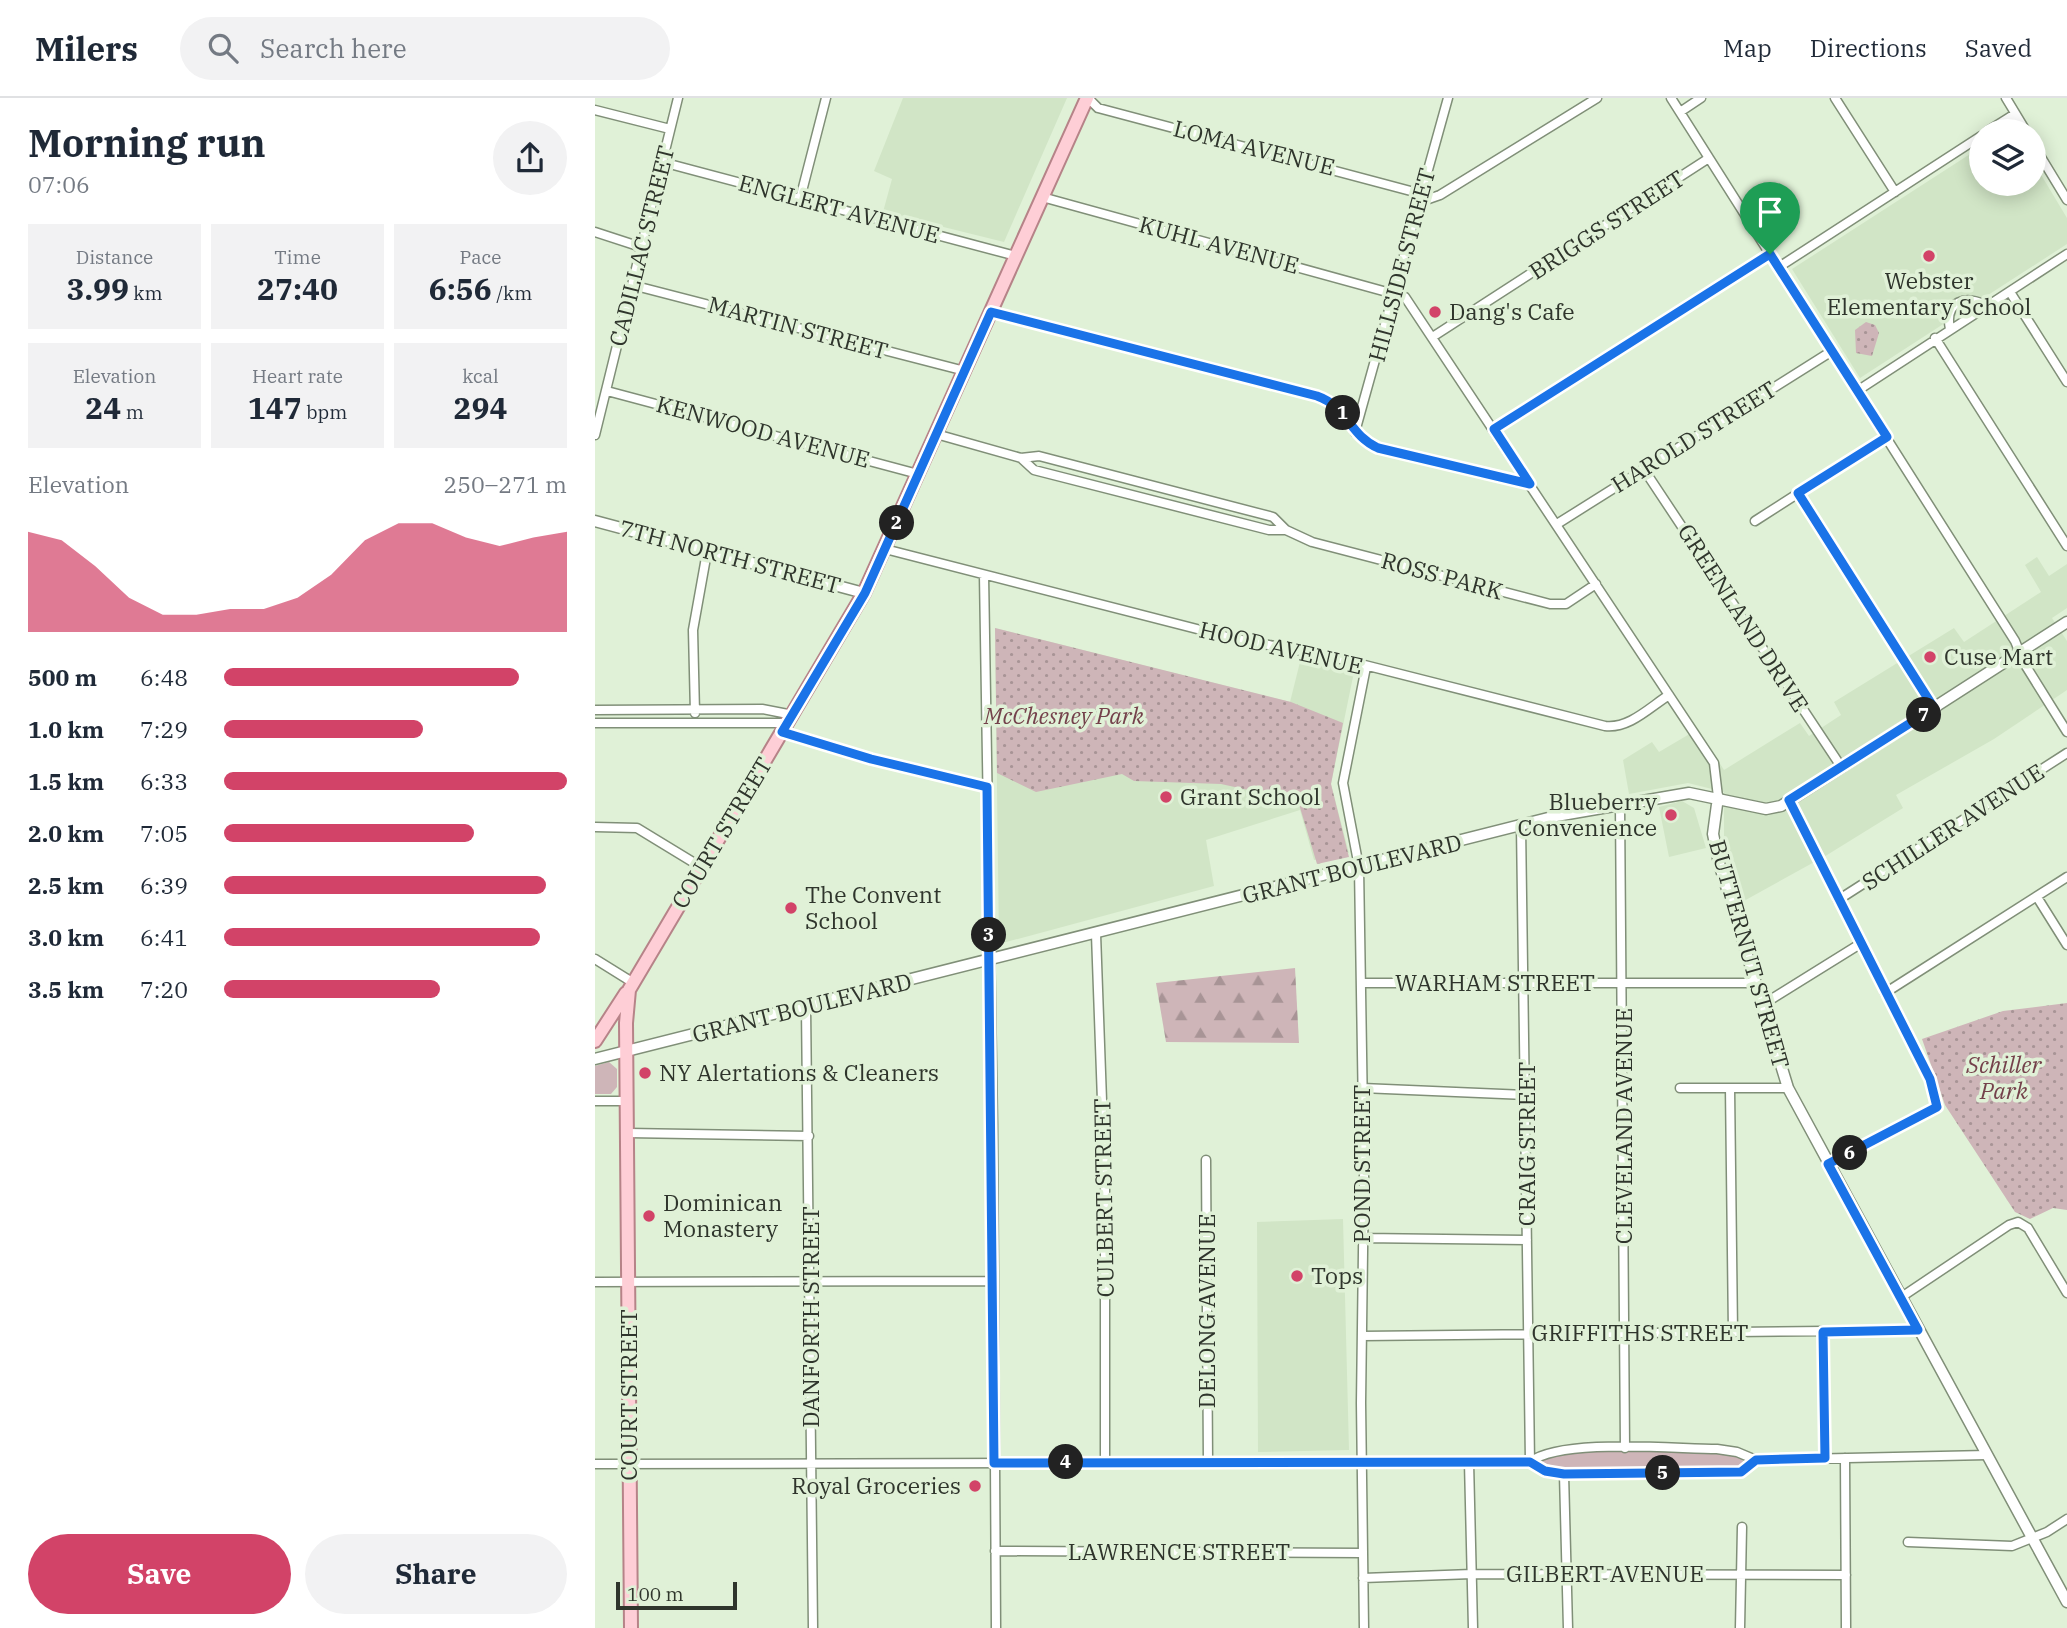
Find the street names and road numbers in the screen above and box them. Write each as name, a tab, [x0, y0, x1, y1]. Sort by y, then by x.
street label: LOMA AVENUE	[1170, 112, 1338, 182]
street label: CADILLAC STREET	[602, 142, 680, 349]
street label: BRIGGS STREET	[1523, 163, 1690, 286]
street label: HILLSIDE STREET	[1361, 165, 1441, 365]
street label: ENGLERT AVENUE	[735, 167, 943, 249]
street label: KUHL AVENUE	[1136, 208, 1303, 280]
street label: MARTIN STREET	[705, 289, 892, 365]
street label: HAROLD STREET	[1605, 373, 1782, 499]
street label: KENWOOD AVENUE	[653, 388, 873, 474]
street label: 7TH NORTH STREET	[616, 512, 844, 600]
street label: GREENLAND DRIVE	[1672, 518, 1816, 717]
street label: ROSS PARK	[1378, 544, 1506, 606]
street label: HOOD AVENUE	[1196, 614, 1366, 680]
street label: COURT STREET	[664, 751, 778, 914]
street label: SCHILLER AVENUE	[1856, 756, 2049, 896]
street label: GRANT BOULEVARD	[1239, 826, 1464, 910]
street label: BUTTERNUT STREET	[1703, 836, 1797, 1071]
street label: GRANT BOULEVARD	[689, 965, 914, 1049]
street label: WARHAM STREET	[1395, 967, 1595, 997]
street label: CLEVELAND AVENUE	[1608, 1008, 1638, 1244]
street label: CRAIG STREET	[1511, 1062, 1541, 1226]
street label: POND STREET	[1346, 1085, 1376, 1243]
street label: CULBERT STREET	[1086, 1098, 1120, 1298]
street label: DANFORTH STREET	[795, 1206, 825, 1428]
street label: DELONG AVENUE	[1191, 1214, 1221, 1408]
street label: COURT STREET	[613, 1309, 643, 1481]
street label: GRIFFITHS STREET	[1532, 1317, 1748, 1347]
street label: LAWRENCE STREET	[1068, 1536, 1290, 1566]
street label: GILBERT AVENUE	[1506, 1558, 1704, 1588]

